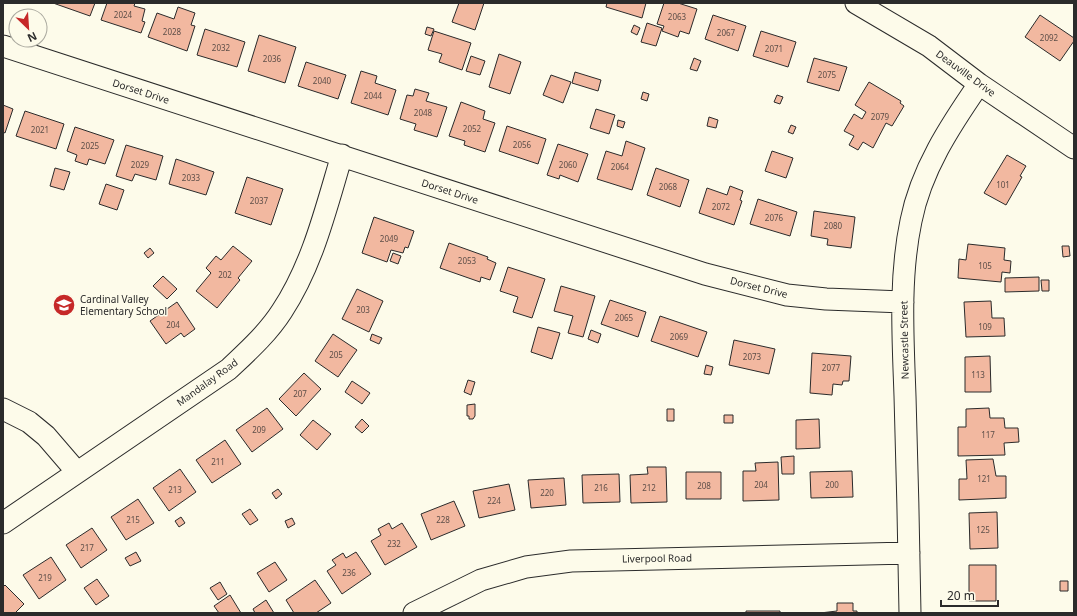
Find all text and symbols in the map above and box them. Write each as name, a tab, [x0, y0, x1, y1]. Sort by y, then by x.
north arrow	[8, 8, 48, 48]
house number: 2024	[114, 9, 133, 20]
house number: 2063	[668, 11, 687, 22]
house number: 2028	[163, 26, 182, 37]
house number: 2067	[717, 27, 736, 38]
text: N	[25, 29, 40, 46]
house number: 2092	[1040, 32, 1059, 43]
house number: 2032	[212, 42, 231, 53]
house number: 2071	[765, 43, 783, 54]
street label: Deauville Drive	[933, 47, 999, 100]
house number: 2036	[263, 53, 282, 64]
house number: 2075	[818, 69, 837, 80]
street label: Dorset Drive	[111, 75, 171, 107]
house number: 2040	[313, 75, 332, 86]
house number: 2044	[364, 90, 383, 101]
house number: 2048	[414, 107, 433, 118]
house number: 2079	[871, 111, 890, 122]
house number: 2052	[463, 123, 482, 134]
house number: 2021	[31, 124, 49, 135]
house number: 2056	[513, 139, 532, 150]
house number: 2025	[81, 140, 100, 151]
house number: 2029	[131, 159, 150, 170]
house number: 2060	[559, 159, 578, 170]
house number: 2064	[611, 161, 630, 172]
house number: 2033	[182, 172, 201, 183]
street label: Dorset Drive	[420, 175, 480, 207]
house number: 101	[996, 179, 1010, 190]
house number: 2068	[659, 181, 678, 192]
house number: 2037	[250, 195, 269, 206]
house number: 2072	[712, 201, 731, 212]
house number: 2076	[765, 212, 784, 223]
house number: 2080	[824, 220, 843, 231]
house number: 2049	[380, 233, 399, 244]
house number: 2053	[458, 255, 477, 266]
house number: 105	[978, 260, 992, 271]
house number: 202	[218, 269, 232, 280]
street label: Dorset Drive	[729, 273, 790, 301]
school or university icon: Cardinal Valley Elementary School	[51, 292, 77, 318]
place label: Cardinal Valley Elementary School	[80, 292, 167, 318]
street label: Newcastle Street	[896, 300, 912, 379]
house number: 203	[356, 304, 370, 315]
house number: 2065	[615, 312, 634, 323]
house number: 204	[166, 319, 180, 330]
house number: 109	[978, 321, 992, 332]
house number: 2069	[670, 331, 689, 342]
house number: 205	[329, 349, 343, 360]
house number: 2073	[743, 351, 762, 362]
street label: Mandalay Road	[174, 355, 240, 409]
house number: 2077	[822, 362, 841, 373]
house number: 113	[971, 369, 985, 380]
house number: 207	[293, 388, 307, 399]
house number: 209	[252, 424, 266, 435]
house number: 117	[981, 429, 995, 440]
house number: 211	[211, 456, 225, 467]
house number: 121	[977, 473, 991, 484]
house number: 204	[754, 479, 768, 490]
house number: 200	[825, 479, 839, 490]
house number: 208	[697, 480, 711, 491]
house number: 216	[594, 482, 608, 493]
house number: 212	[642, 482, 656, 493]
house number: 213	[168, 484, 182, 495]
house number: 220	[540, 487, 554, 498]
house number: 224	[487, 495, 501, 506]
house number: 215	[126, 514, 140, 525]
house number: 228	[436, 514, 450, 525]
house number: 125	[976, 524, 990, 535]
house number: 232	[387, 538, 401, 549]
house number: 217	[80, 542, 94, 553]
street label: Liverpool Road	[622, 550, 692, 566]
house number: 236	[342, 567, 356, 578]
house number: 219	[38, 572, 52, 583]
scale bar	[941, 582, 998, 608]
text: 20 m	[947, 587, 975, 604]

